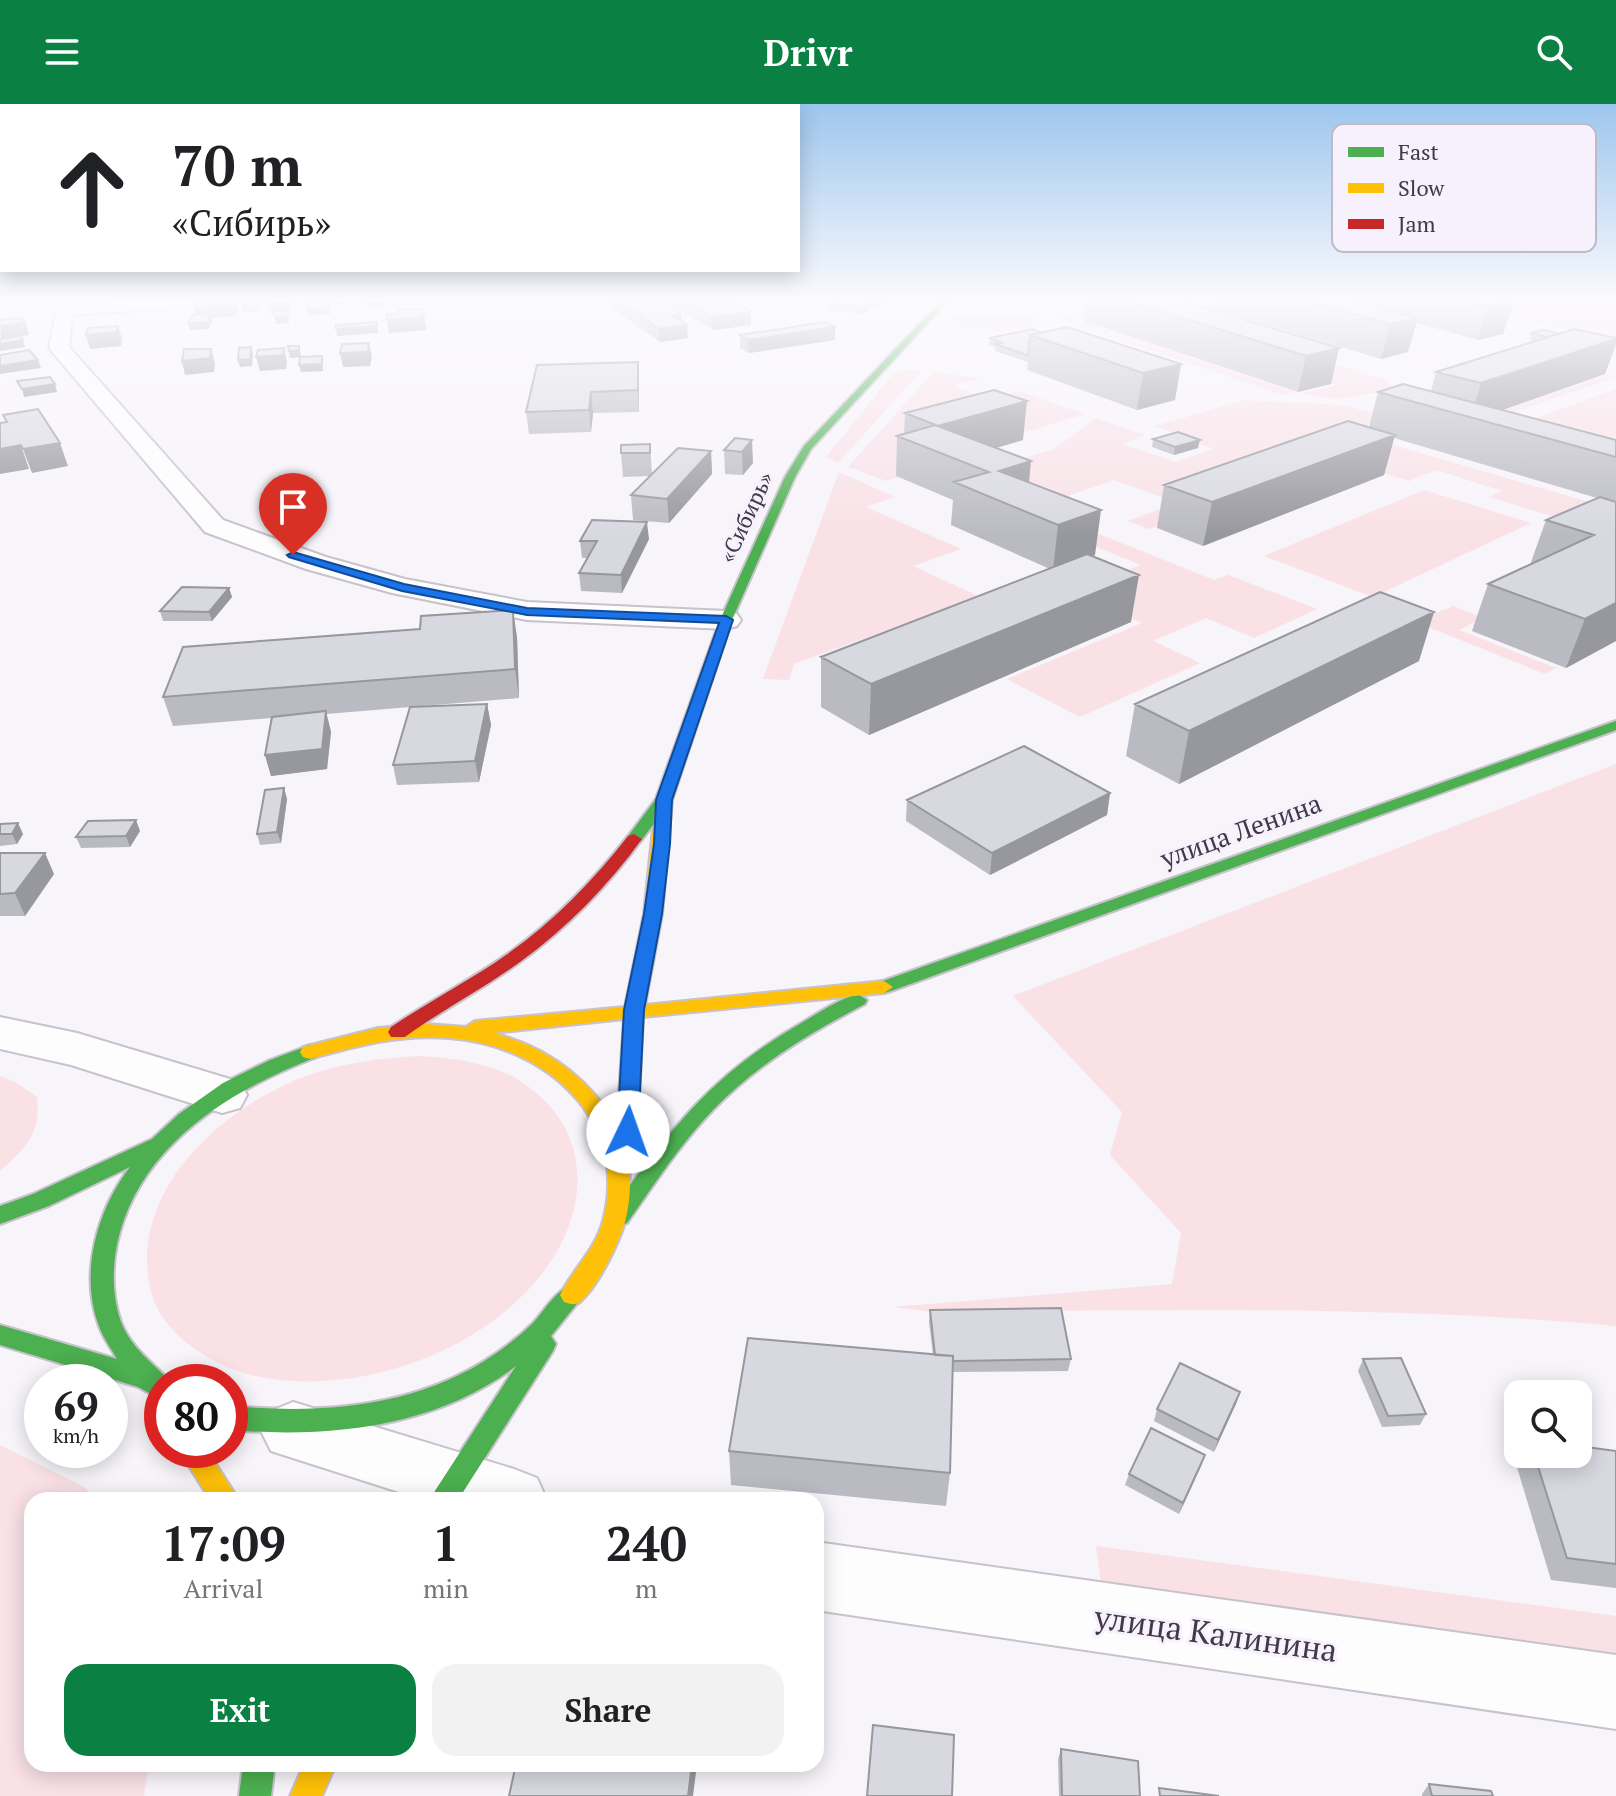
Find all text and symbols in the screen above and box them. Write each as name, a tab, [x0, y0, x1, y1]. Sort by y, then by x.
text: Drivr	[764, 29, 852, 76]
icon: menu	[40, 30, 84, 74]
icon: search	[1532, 30, 1576, 74]
legend	[1332, 124, 1596, 252]
text: 70 m	[172, 128, 302, 202]
icon: ahead	[40, 136, 144, 240]
text: Fast	[1398, 137, 1439, 166]
text: Slow	[1398, 173, 1445, 202]
text: «Сибирь»	[172, 199, 331, 246]
text: Jam	[1398, 209, 1436, 238]
street label: «Сибирь»	[712, 467, 779, 567]
pin	[259, 473, 327, 555]
icon: arrive	[271, 485, 315, 529]
street label: улица Ленина	[1155, 785, 1326, 875]
position arrow	[586, 1090, 670, 1174]
speed limit sign: 80	[144, 1364, 248, 1468]
text: 69	[53, 1379, 99, 1432]
map controls	[1504, 1380, 1592, 1468]
button: search	[1504, 1380, 1592, 1468]
text: km/h	[53, 1422, 99, 1449]
text: 17:09	[161, 1511, 286, 1575]
text: 1	[432, 1511, 459, 1575]
text: 240	[606, 1511, 687, 1575]
text: Arrival	[184, 1571, 263, 1605]
text: min	[423, 1571, 469, 1605]
text: m	[635, 1571, 658, 1605]
street label: улица Калинина	[1091, 1595, 1340, 1671]
button: Exit	[64, 1664, 416, 1756]
button: Share	[432, 1664, 784, 1756]

